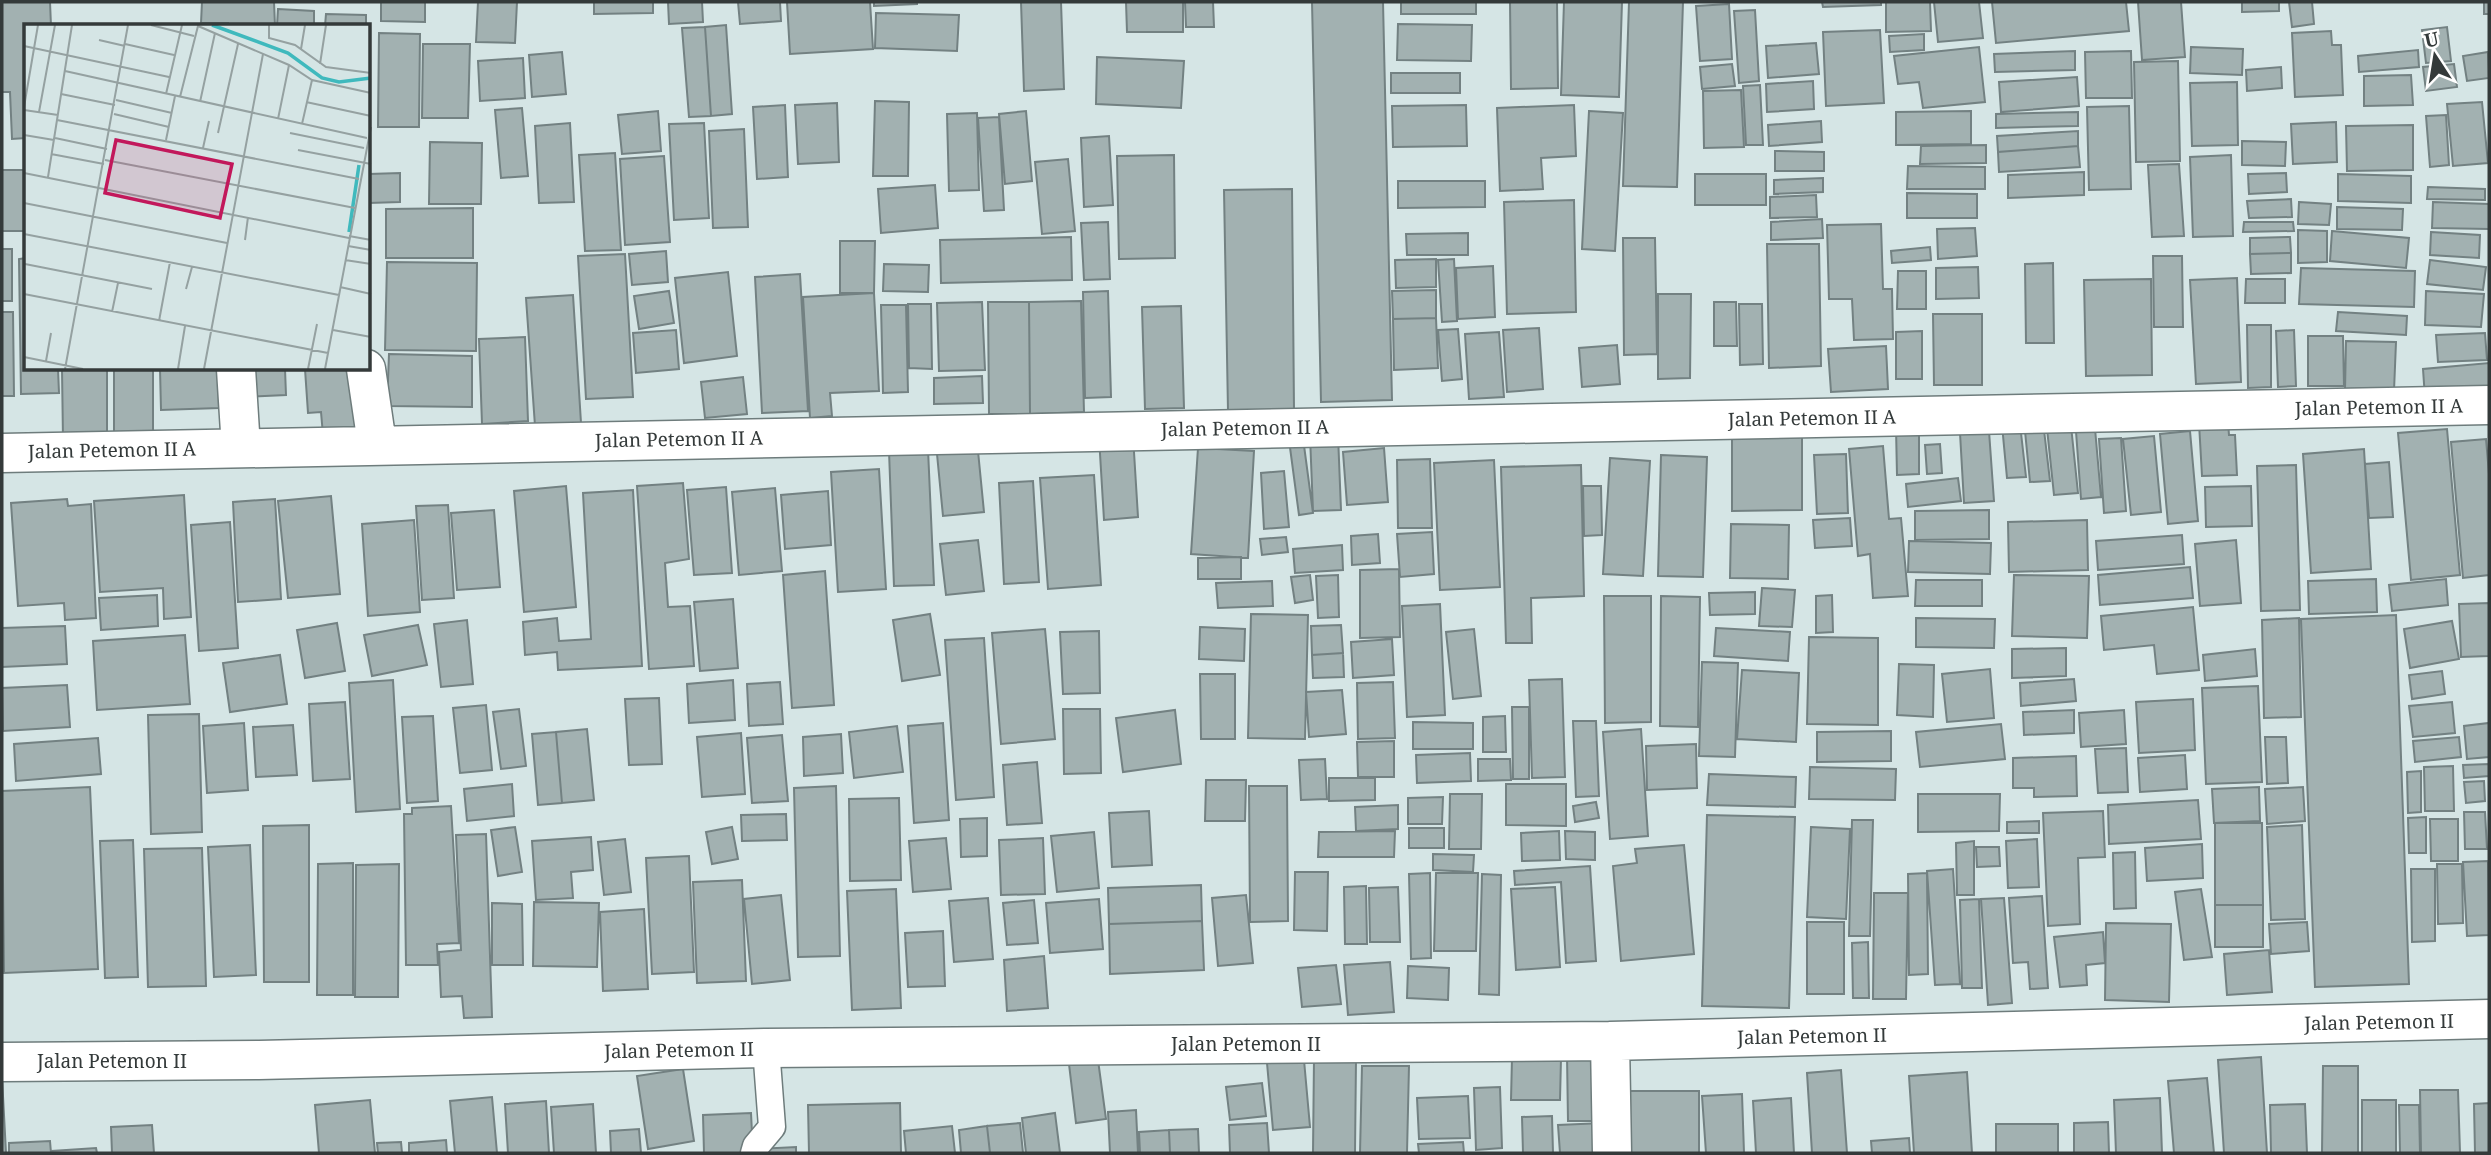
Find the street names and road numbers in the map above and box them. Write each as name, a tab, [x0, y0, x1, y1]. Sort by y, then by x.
street label: Jalan Petemon II A	[2294, 393, 2464, 421]
street label: Jalan Petemon II A	[1727, 404, 1897, 432]
street label: Jalan Petemon II A	[1160, 414, 1330, 442]
street label: Jalan Petemon II A	[594, 425, 764, 453]
street label: Jalan Petemon II A	[27, 436, 197, 464]
street label: Jalan Petemon II	[2303, 1008, 2454, 1036]
street label: Jalan Petemon II	[1736, 1022, 1887, 1050]
street label: Jalan Petemon II	[1170, 1031, 1321, 1057]
street label: Jalan Petemon II	[603, 1036, 754, 1064]
street label: Jalan Petemon II	[36, 1048, 187, 1074]

